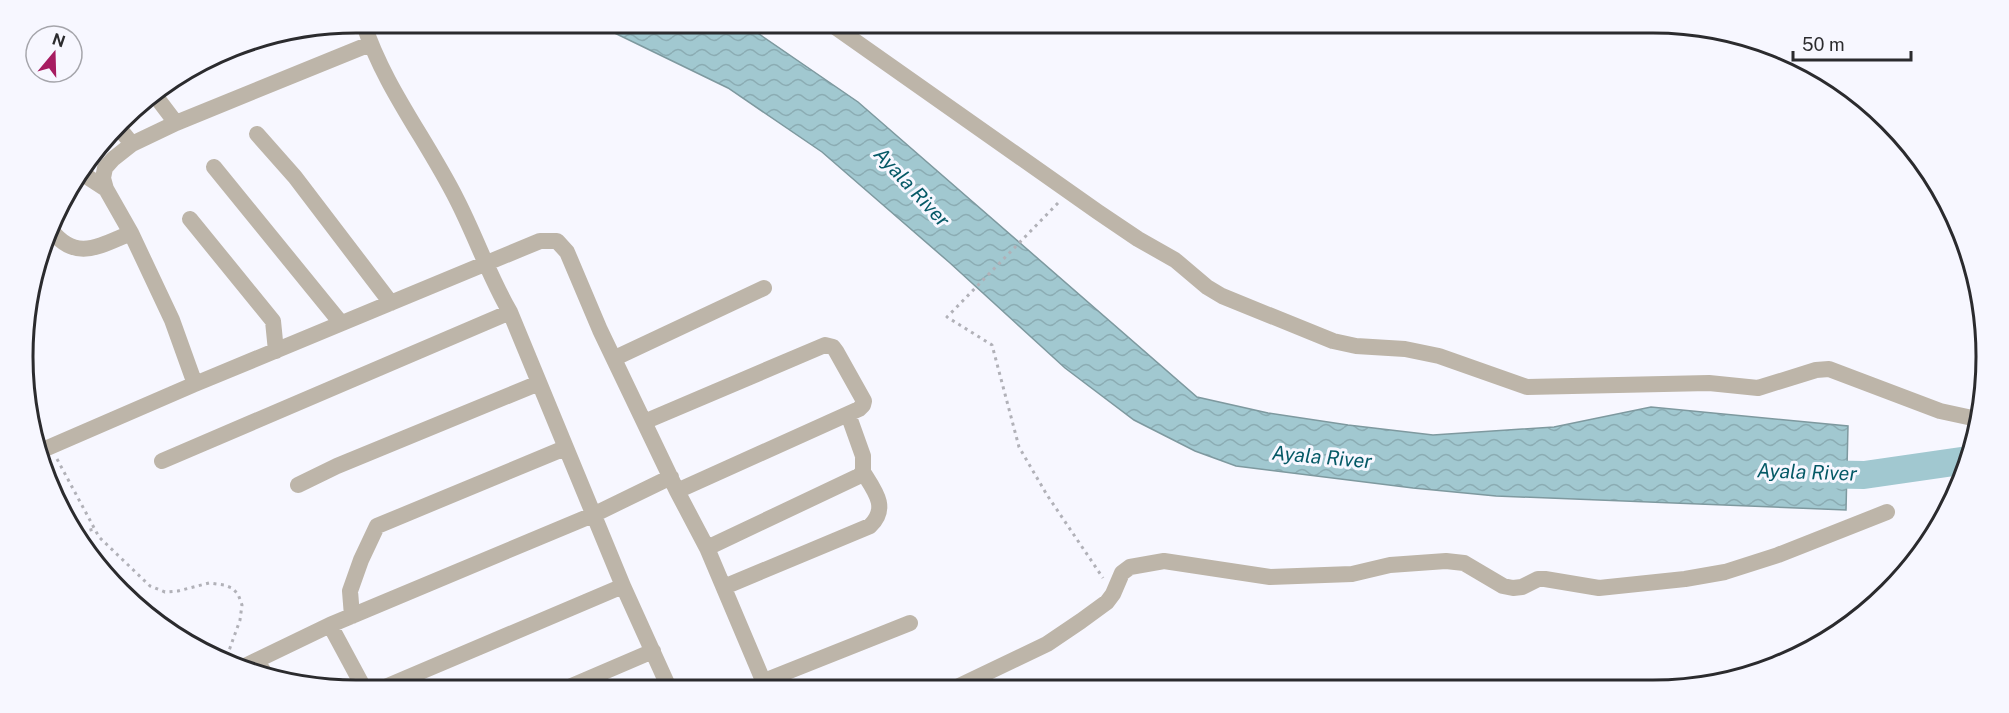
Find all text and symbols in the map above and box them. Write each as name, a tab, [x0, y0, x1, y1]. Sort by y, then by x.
north arrow	[24, 24, 84, 84]
scale bar	[1793, 24, 1912, 62]
text: N	[50, 29, 68, 51]
text: 50 m	[1802, 34, 1845, 55]
water label: Ayala River	[869, 142, 955, 232]
water label: Ayala River	[1271, 441, 1373, 473]
water label: Ayala River	[1757, 458, 1858, 486]

